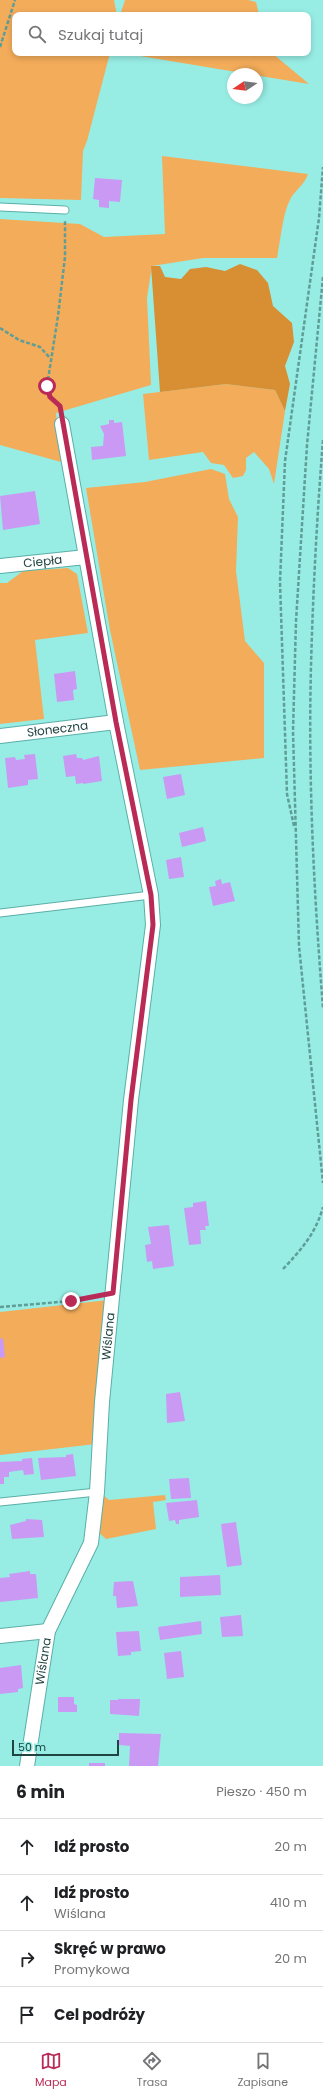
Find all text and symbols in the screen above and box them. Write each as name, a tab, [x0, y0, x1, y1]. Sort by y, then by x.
search box	[12, 12, 311, 56]
icon: search	[26, 23, 48, 45]
text: Szukaj tutaj	[58, 24, 143, 45]
north arrow	[227, 68, 263, 104]
route start	[38, 377, 56, 395]
street label: Ciepła	[22, 551, 63, 572]
street label: Słoneczna	[26, 716, 89, 741]
route end	[62, 1292, 80, 1310]
street label: Wiślana	[97, 1312, 119, 1361]
street label: Wiślana	[31, 1636, 55, 1686]
scale bar	[12, 1738, 119, 1757]
text: 50 m	[18, 1739, 46, 1755]
text: 6 min	[16, 1780, 65, 1804]
text: Pieszo · 450 m	[216, 1782, 307, 1801]
icon: ahead	[16, 1836, 38, 1858]
text: Idź prosto	[54, 1836, 129, 1857]
text: 20 m	[274, 1837, 307, 1856]
text: Idź prosto	[54, 1882, 129, 1903]
icon: ahead	[16, 1892, 38, 1914]
text: 410 m	[270, 1893, 307, 1912]
text: Wiślana	[54, 1904, 106, 1923]
text: Skręć w prawo	[54, 1938, 166, 1959]
icon: right	[16, 1948, 38, 1970]
text: 20 m	[274, 1949, 307, 1968]
text: Promykowa	[54, 1960, 130, 1979]
icon: arrive	[16, 2004, 38, 2026]
text: Cel podróży	[54, 2004, 145, 2025]
tab: Mapa	[35, 2050, 67, 2091]
tab: Trasa	[137, 2050, 167, 2091]
tab: Zapisane	[237, 2050, 288, 2091]

